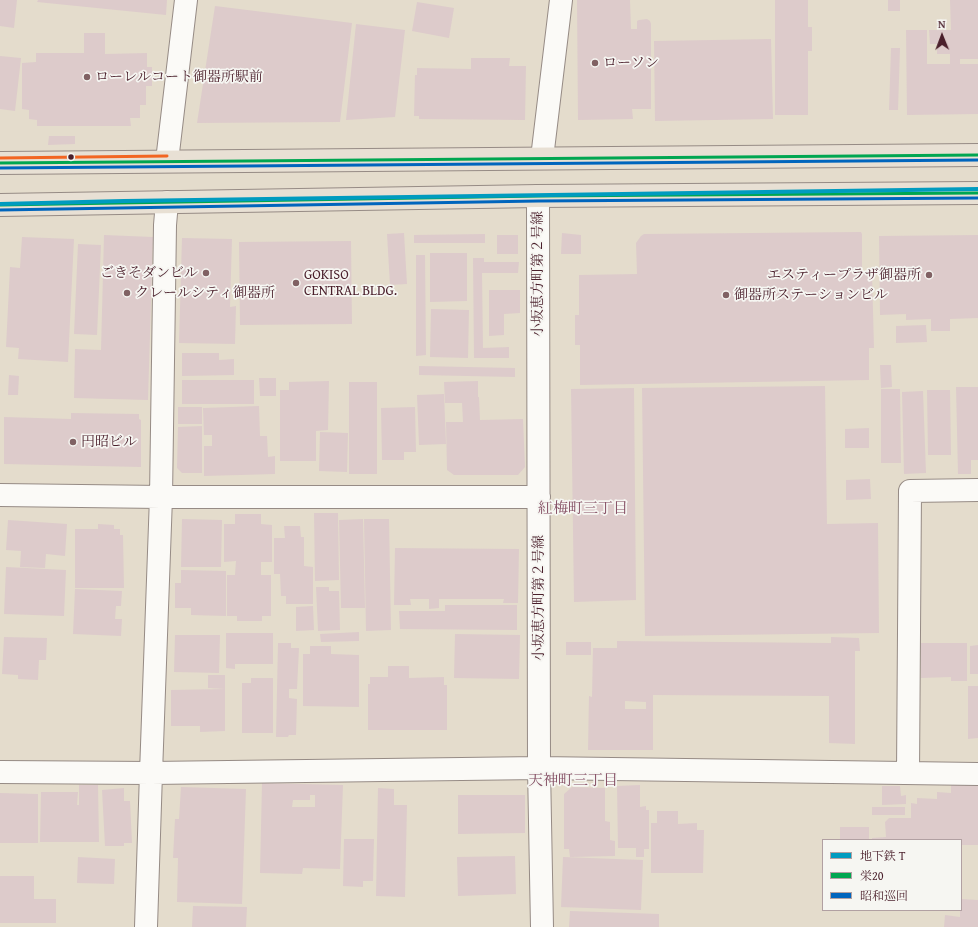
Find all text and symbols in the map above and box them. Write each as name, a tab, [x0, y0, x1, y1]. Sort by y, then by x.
north arrow	[922, 16, 962, 56]
text: N	[938, 16, 946, 32]
place label: ローソン	[603, 55, 659, 71]
marker: ローソン	[590, 58, 600, 68]
place label: ローレルコート御器所駅前	[95, 69, 263, 85]
marker: ローレルコート御器所駅前	[82, 72, 92, 82]
unlabelled marker	[66, 152, 76, 162]
street label: 小坂恵方町第２号線	[530, 211, 546, 337]
place label: ごきそダンビル	[100, 265, 198, 281]
place label: GOKISO CENTRAL BLDG.	[304, 267, 397, 300]
place label: エスティープラザ御器所	[767, 267, 921, 283]
marker: ごきそダンビル	[201, 268, 211, 278]
marker: エスティープラザ御器所	[924, 270, 934, 280]
marker: GOKISO CENTRAL BLDG.	[291, 278, 301, 288]
place label: クレールシティ御器所	[135, 285, 275, 301]
place label: 御器所ステーションビル	[734, 287, 888, 303]
marker: クレールシティ御器所	[122, 288, 132, 298]
marker: 御器所ステーションビル	[721, 290, 731, 300]
place label: 円昭ビル	[81, 434, 137, 450]
marker: 円昭ビル	[68, 437, 78, 447]
district label: 紅梅町三丁目	[538, 500, 628, 518]
street label: 小坂恵方町第２号線	[531, 535, 547, 661]
district label: 天神町三丁目	[528, 772, 618, 790]
legend	[822, 839, 962, 911]
text: 地下鉄 T	[860, 847, 905, 864]
text: 栄20	[860, 867, 884, 884]
text: 昭和巡回	[860, 887, 908, 904]

